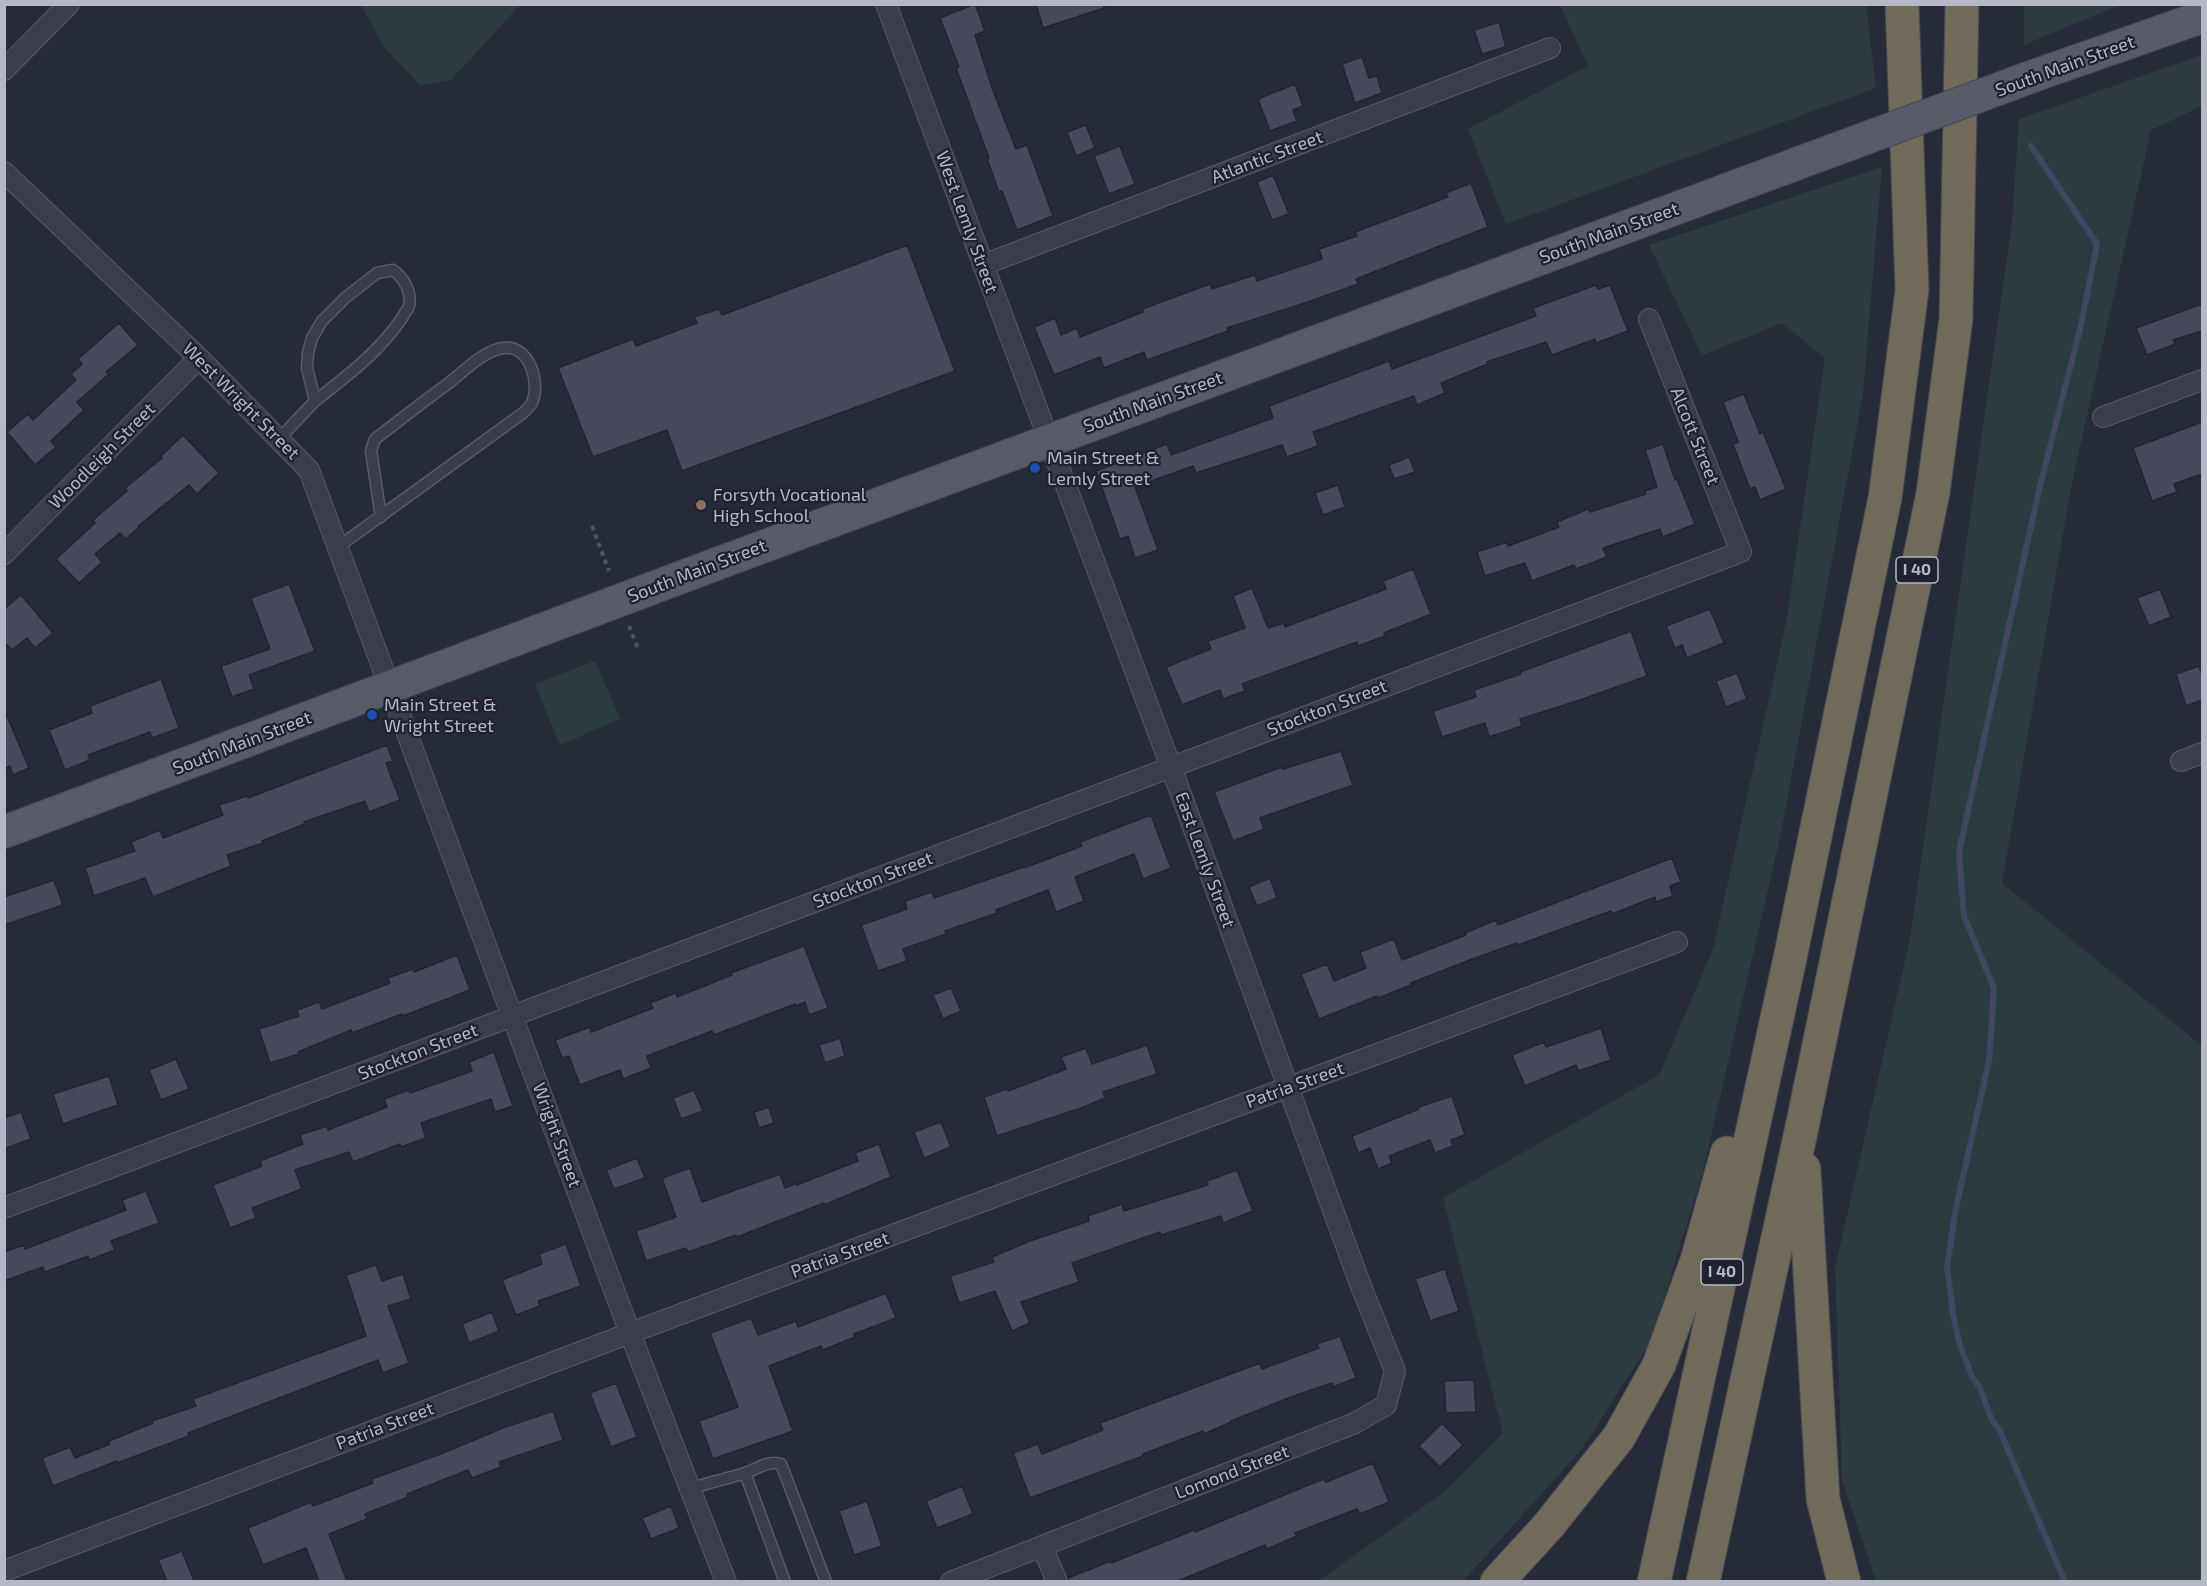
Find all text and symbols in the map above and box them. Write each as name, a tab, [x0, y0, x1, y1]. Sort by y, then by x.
street label: South Main Street	[1992, 31, 2138, 101]
street label: Atlantic Street	[1208, 126, 1326, 188]
street label: West Lemly Street	[931, 148, 1003, 296]
street label: South Main Street	[1536, 198, 1682, 268]
street label: West Wright Street	[178, 338, 304, 464]
street label: South Main Street	[1080, 367, 1226, 437]
street label: Alcott Street	[1666, 384, 1724, 488]
street label: Woodleigh Street	[44, 398, 160, 514]
place label: Main Street & Lemly Street	[1047, 447, 1160, 490]
marker: Main Street & Lemly Street	[1028, 461, 1042, 475]
place label: Forsyth Vocational High School	[713, 484, 866, 526]
marker: Forsyth Vocational High School	[694, 498, 708, 512]
street label: South Main Street	[625, 535, 769, 607]
road number: I 40	[1896, 557, 1938, 583]
street label: Stockton Street	[1264, 675, 1390, 741]
place label: Main Street & Wright Street	[384, 694, 497, 736]
street label: South Main Street	[170, 707, 314, 779]
marker: Main Street & Wright Street	[365, 708, 379, 722]
street label: East Lemly Street	[1170, 789, 1240, 931]
street label: Stockton Street	[810, 847, 936, 913]
street label: Stockton Street	[355, 1019, 481, 1085]
street label: Patria Street	[1243, 1057, 1347, 1113]
street label: Wright Street	[528, 1080, 586, 1190]
street label: Patria Street	[788, 1227, 892, 1283]
road number: I 40	[1701, 1259, 1743, 1285]
street label: Patria Street	[333, 1397, 437, 1455]
street label: Lomond Street	[1172, 1440, 1292, 1504]

